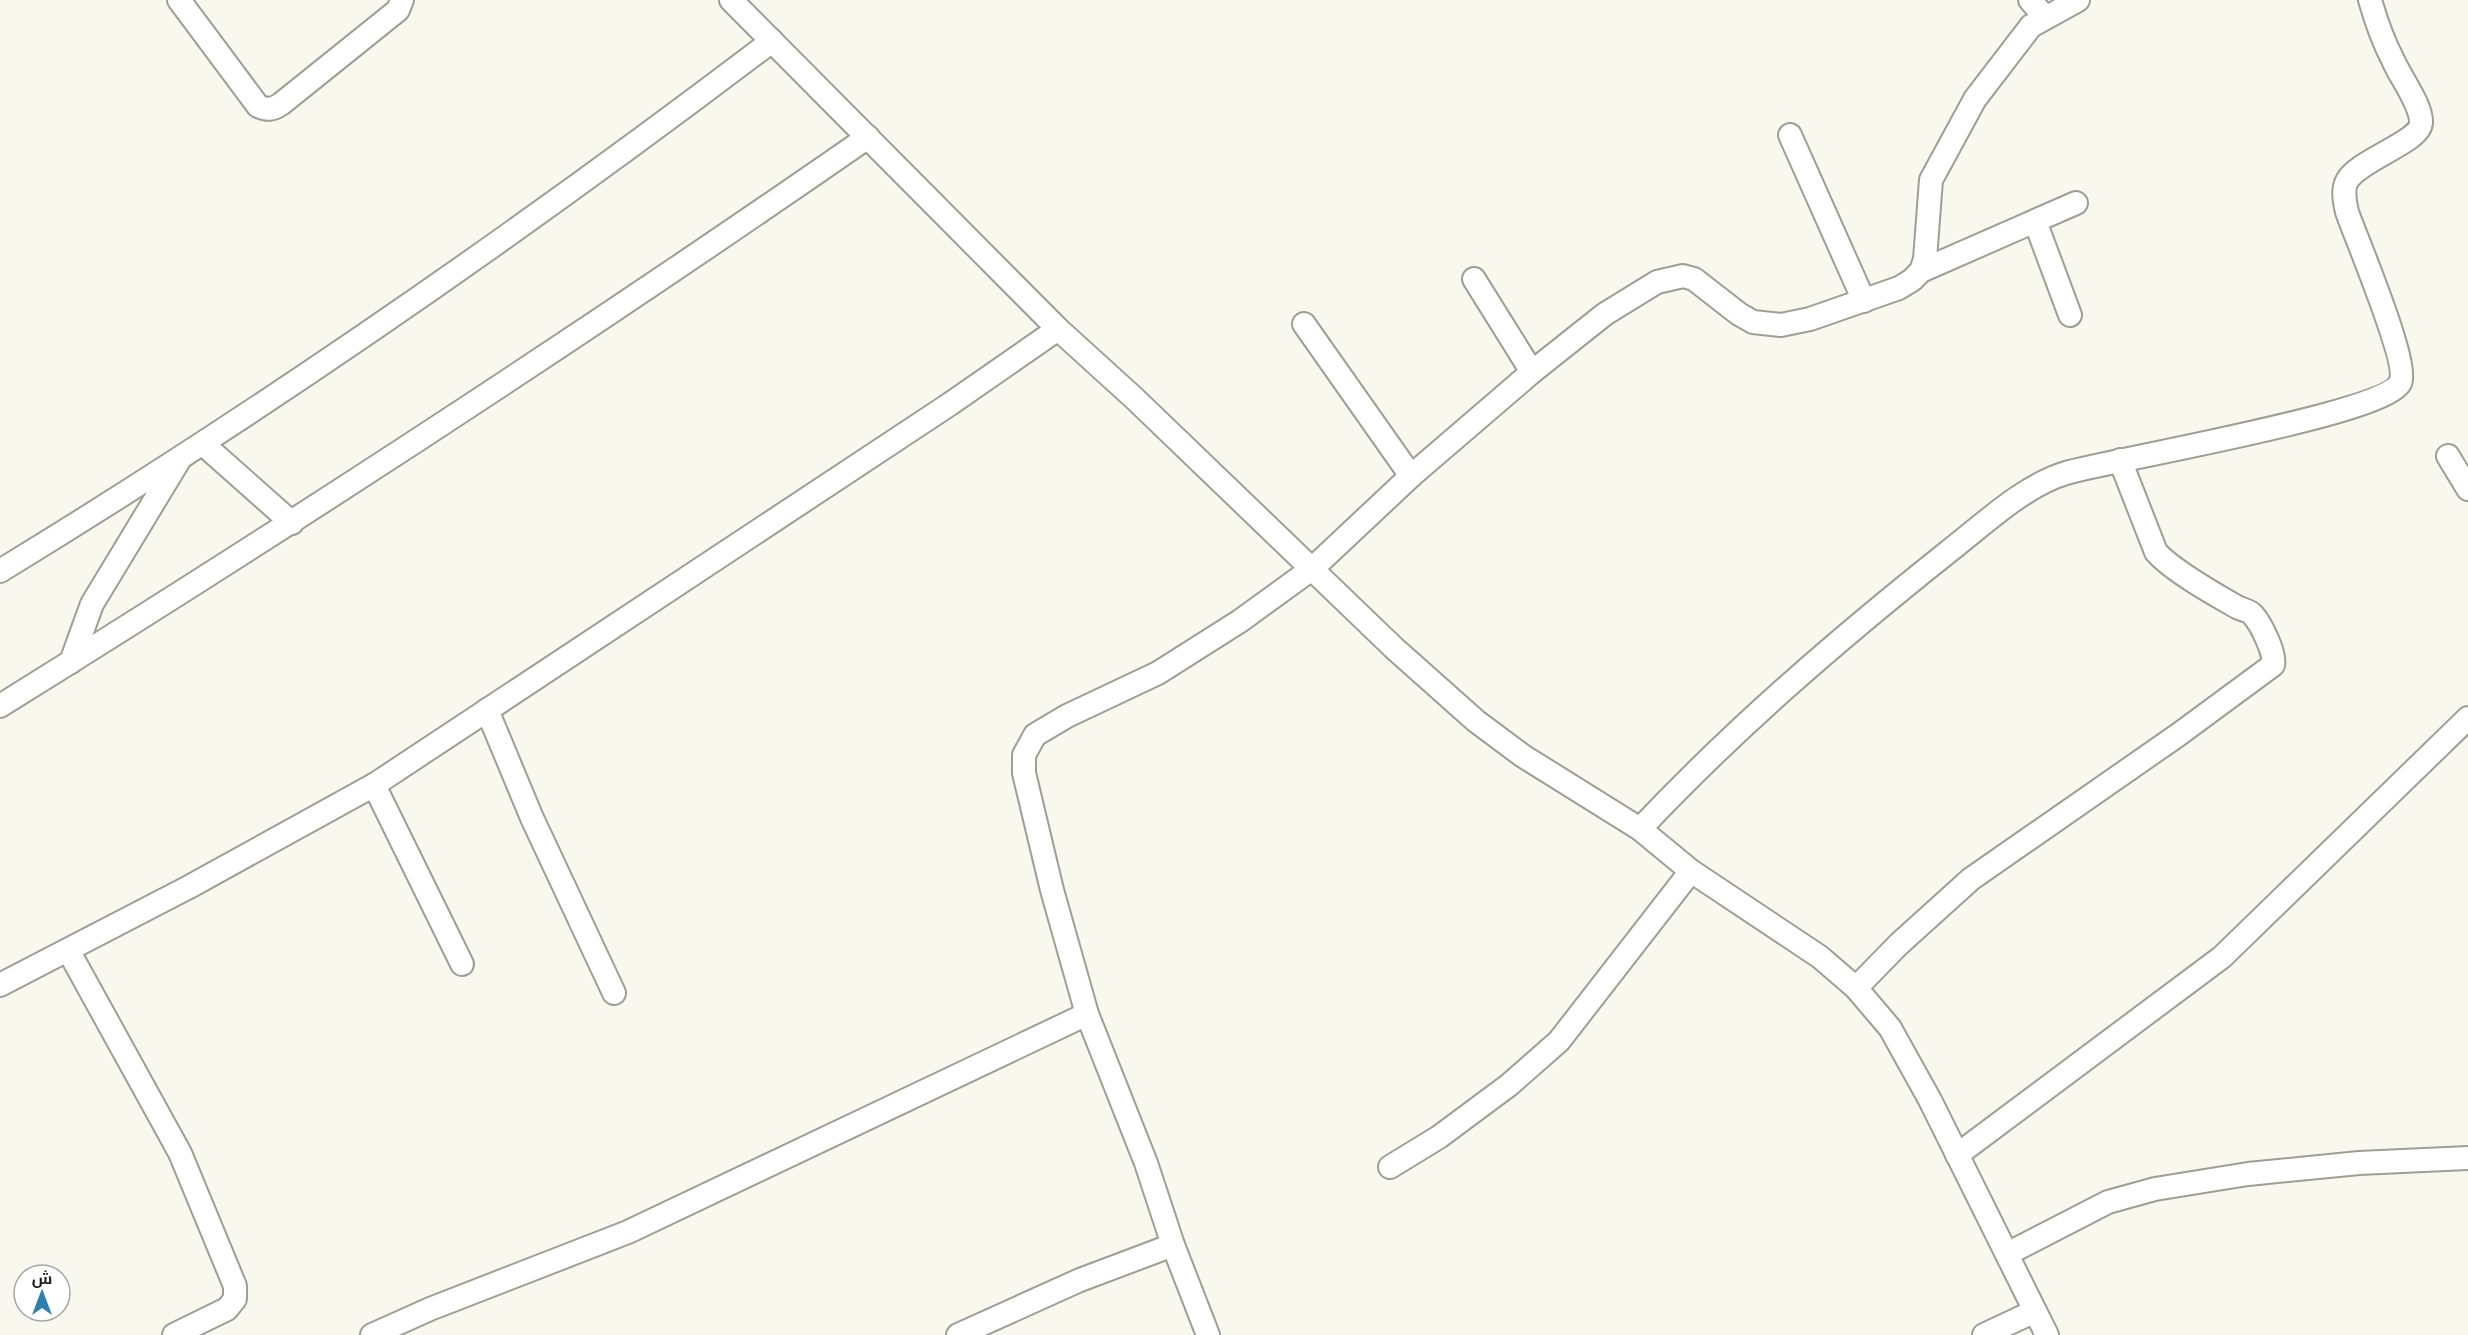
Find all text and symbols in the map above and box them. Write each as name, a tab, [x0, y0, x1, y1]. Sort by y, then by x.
north arrow	[12, 1263, 72, 1323]
text: ش	[32, 1269, 52, 1289]

